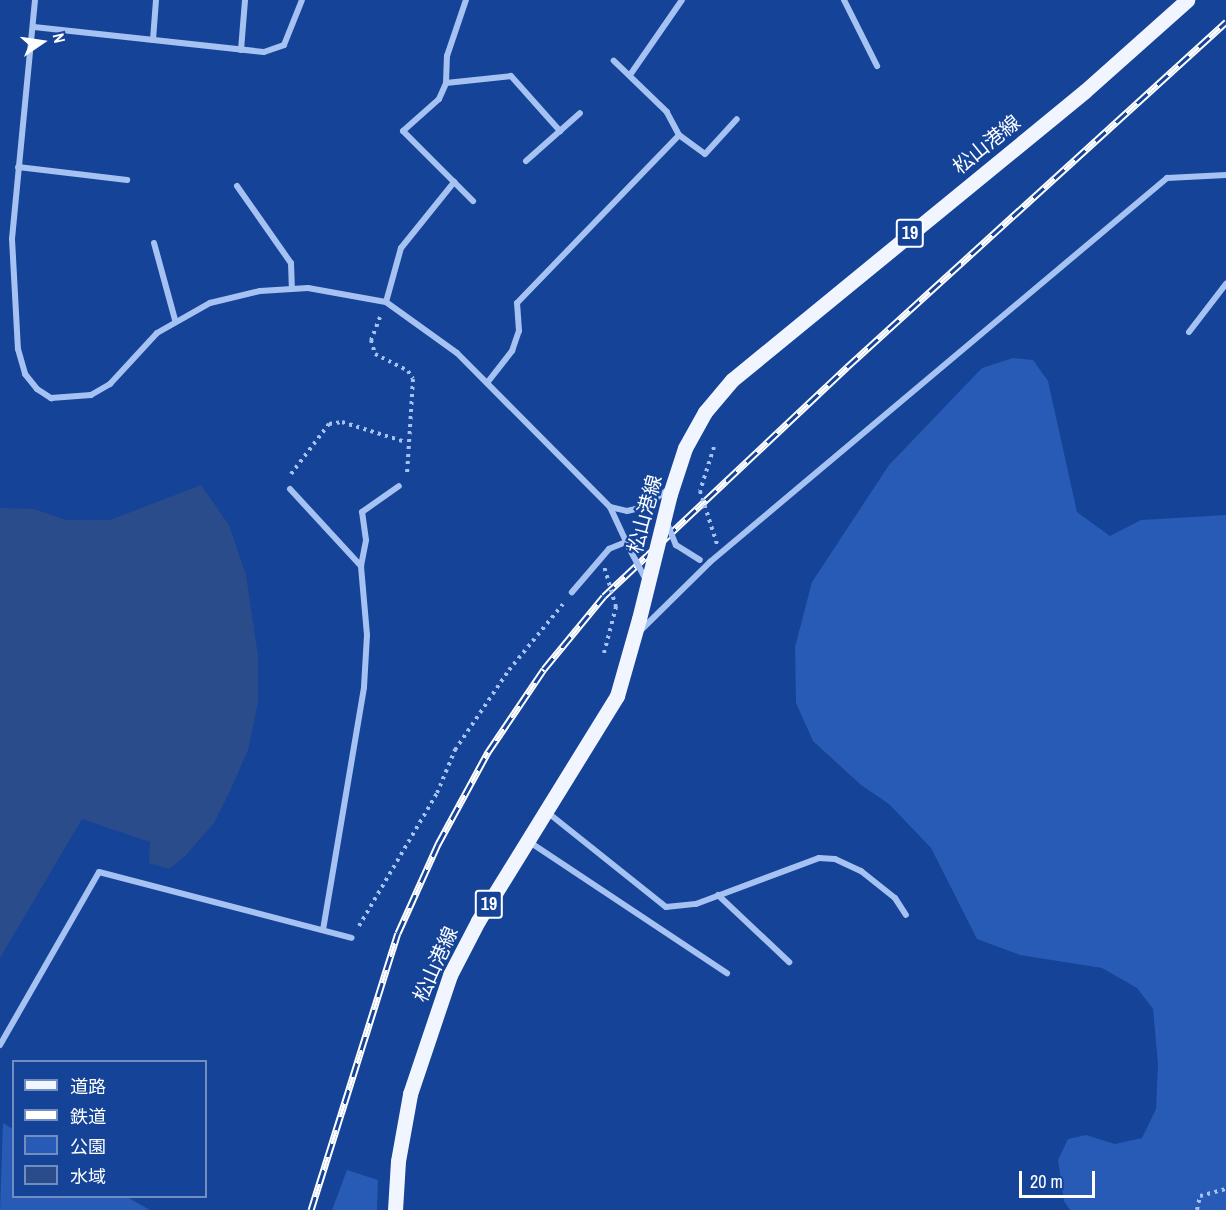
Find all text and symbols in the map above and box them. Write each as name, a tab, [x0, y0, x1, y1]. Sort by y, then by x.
north arrow	[12, 12, 72, 72]
text: N	[48, 31, 71, 45]
street label: 松山港線	[947, 110, 1025, 178]
road number: 19	[895, 218, 925, 248]
street label: 松山港線	[622, 472, 666, 556]
road number: 19	[474, 889, 504, 919]
street label: 松山港線	[408, 923, 462, 1005]
legend	[12, 1060, 207, 1198]
text: 道路	[70, 1074, 106, 1099]
text: 鉄道	[70, 1104, 106, 1129]
text: 公園	[70, 1134, 106, 1159]
scale bar	[1022, 1159, 1098, 1197]
text: 水域	[70, 1164, 106, 1189]
text: 20 m	[1030, 1169, 1063, 1194]

